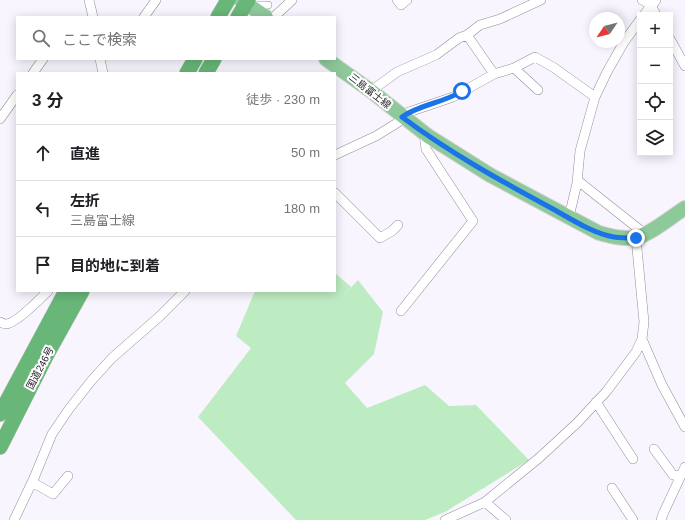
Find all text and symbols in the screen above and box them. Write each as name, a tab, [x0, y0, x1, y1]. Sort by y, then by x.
north arrow	[589, 12, 625, 48]
map controls	[637, 12, 673, 156]
button: +	[637, 12, 673, 48]
search box	[16, 16, 336, 60]
icon: search	[30, 27, 52, 49]
text: ここで検索	[62, 31, 137, 48]
button: −	[637, 48, 673, 84]
street label: 三島富士線	[347, 71, 393, 111]
route start	[453, 82, 471, 100]
button: locate	[637, 84, 673, 120]
text: 3 分	[32, 91, 63, 110]
text: 徒歩 · 230 m	[246, 92, 320, 107]
button: layers	[637, 120, 673, 156]
icon: ahead	[32, 142, 54, 164]
text: 直進	[70, 145, 100, 162]
text: 50 m	[291, 145, 320, 160]
text: 左折	[70, 192, 100, 209]
icon: left	[32, 198, 54, 220]
text: 180 m	[284, 201, 320, 216]
text: 三島富士線	[70, 213, 135, 228]
route end	[627, 229, 645, 247]
icon: arrive	[32, 254, 54, 276]
text: 目的地に到着	[70, 257, 160, 274]
street label: 国道246号	[24, 345, 56, 391]

